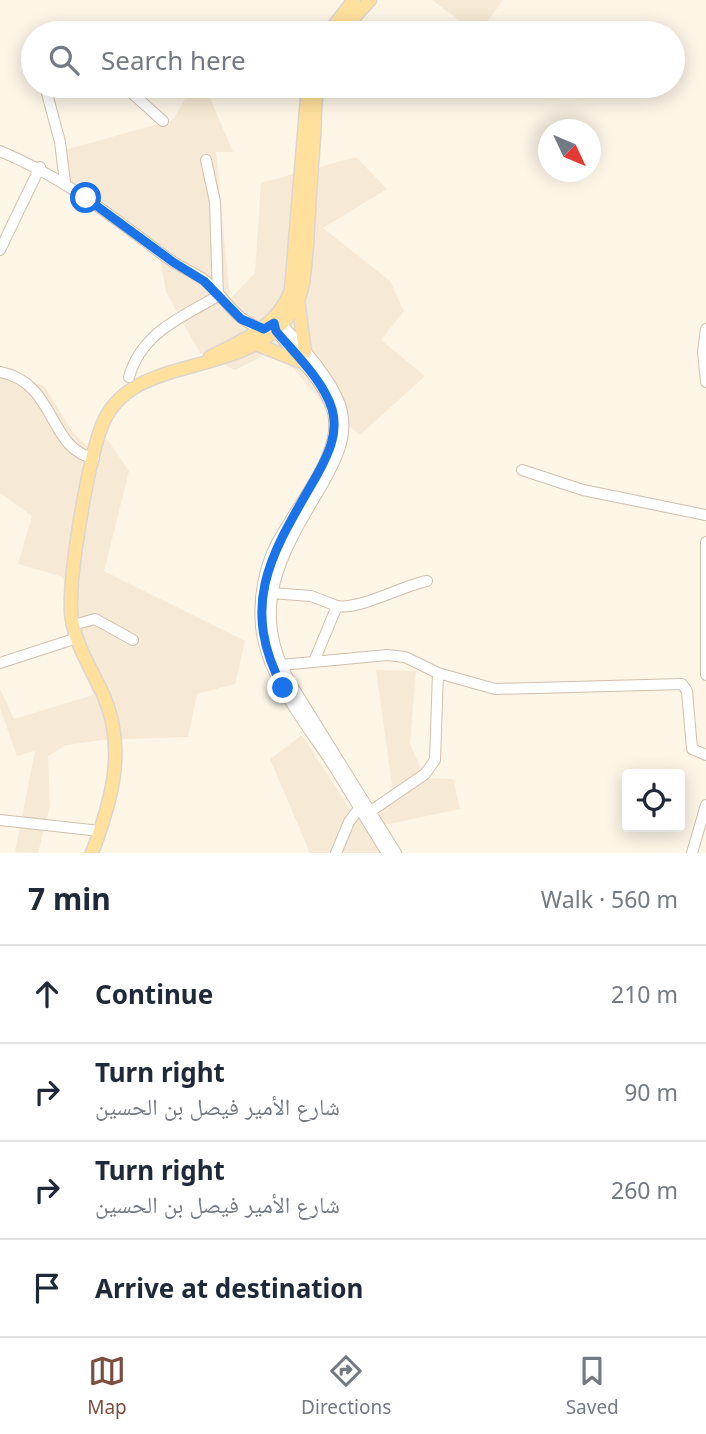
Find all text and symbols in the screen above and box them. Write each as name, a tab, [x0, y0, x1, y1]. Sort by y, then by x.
search box	[21, 21, 685, 98]
icon: search	[45, 41, 83, 79]
text: Search here	[101, 42, 246, 78]
north arrow	[538, 119, 601, 182]
route start	[70, 182, 101, 213]
route end	[267, 672, 298, 703]
map controls	[622, 769, 685, 832]
button: locate	[622, 769, 685, 832]
text: 7 min	[28, 878, 111, 919]
text: Walk · 560 m	[541, 883, 678, 915]
icon: ahead	[28, 975, 66, 1013]
text: Continue	[95, 976, 213, 1012]
text: 210 m	[611, 978, 678, 1010]
text: Turn right	[95, 1054, 225, 1090]
icon: right	[28, 1073, 66, 1111]
text: 90 m	[624, 1076, 678, 1108]
text: شارع الأمير فيصل بن الحسين	[95, 1090, 340, 1122]
text: Turn right	[95, 1152, 225, 1188]
icon: right	[28, 1171, 66, 1209]
text: 260 m	[611, 1174, 678, 1206]
text: شارع الأمير فيصل بن الحسين	[95, 1188, 340, 1220]
icon: arrive	[28, 1269, 66, 1307]
text: Arrive at destination	[95, 1270, 364, 1306]
tab: Map	[87, 1352, 127, 1420]
tab: Directions	[301, 1352, 391, 1420]
tab: Saved	[566, 1352, 619, 1420]

